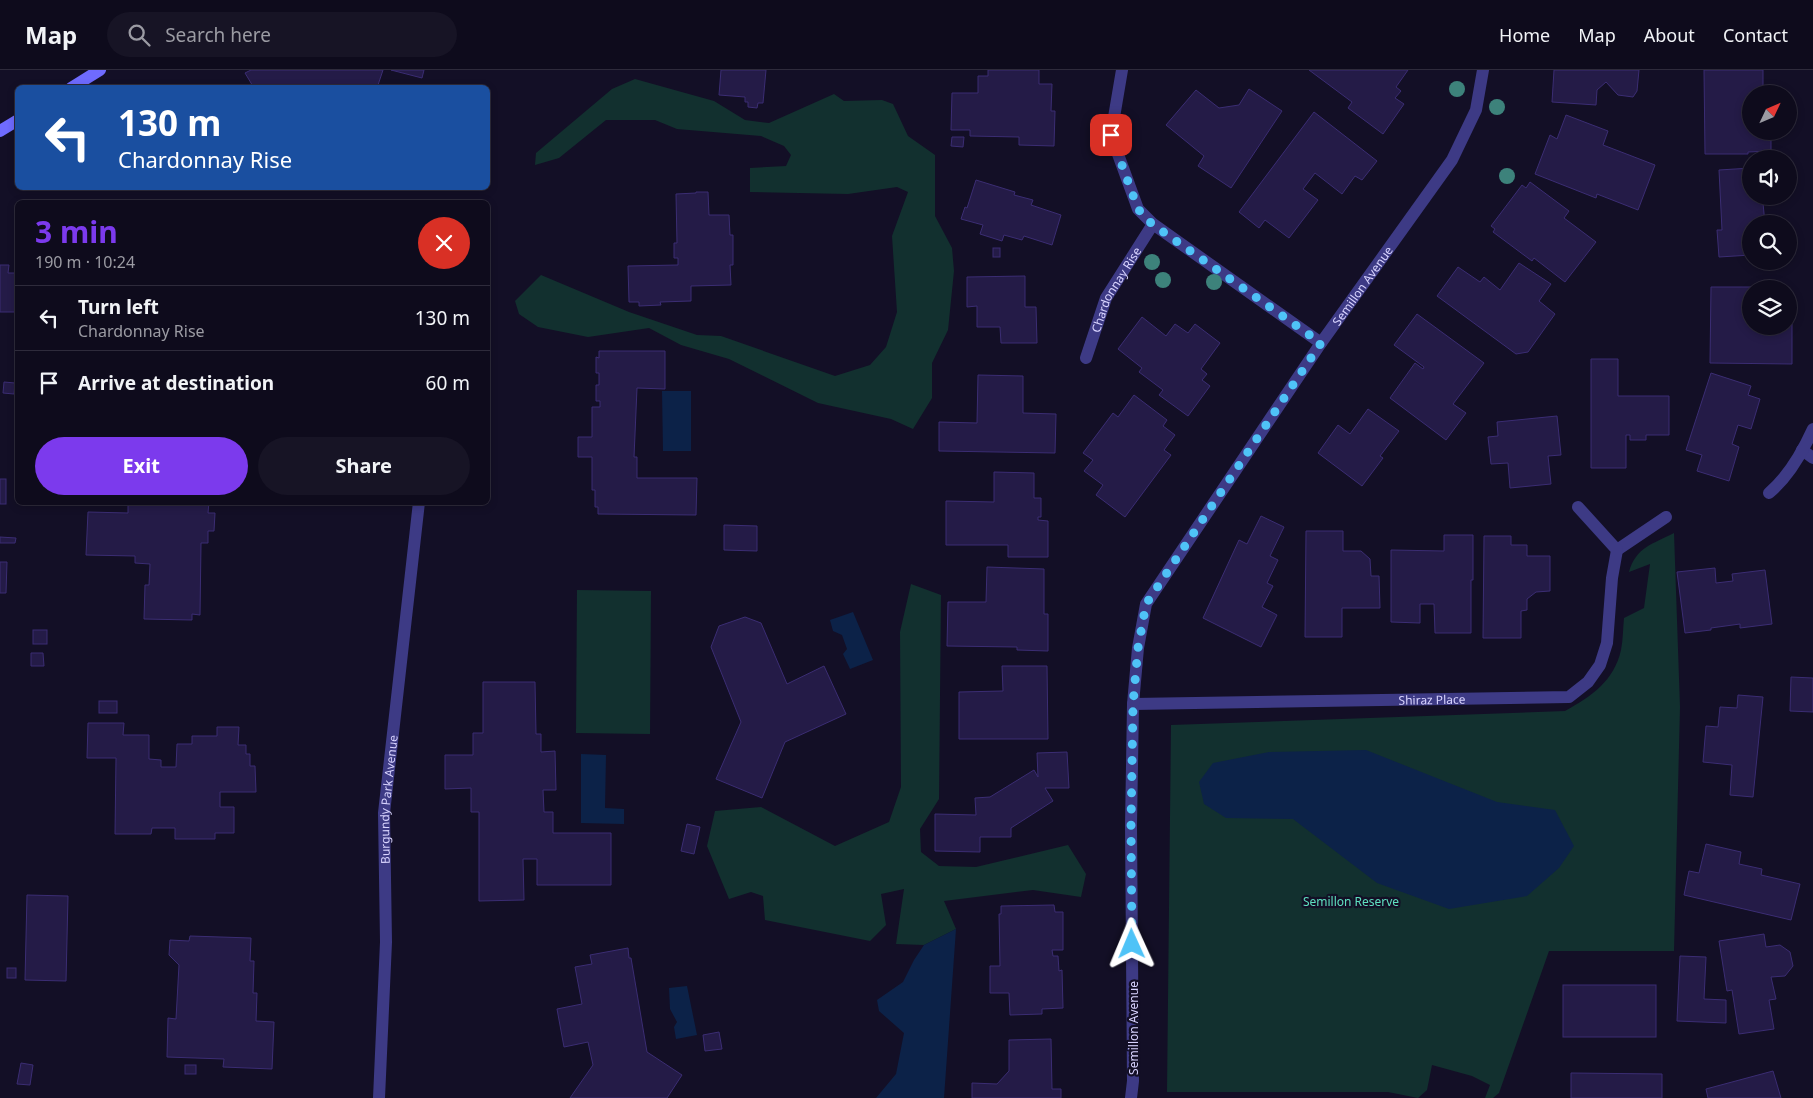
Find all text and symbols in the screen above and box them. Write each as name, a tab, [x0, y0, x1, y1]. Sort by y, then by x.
search box	[107, 12, 457, 57]
text: Map	[25, 18, 77, 51]
icon: search	[125, 21, 153, 49]
text: Search here	[165, 22, 271, 48]
text: Home	[1499, 23, 1550, 47]
text: Map	[1578, 23, 1616, 47]
text: About	[1644, 23, 1695, 47]
text: Contact	[1723, 23, 1788, 47]
north arrow	[1742, 85, 1798, 140]
map controls	[1742, 85, 1797, 335]
text: 130 m	[118, 99, 221, 146]
icon: left	[35, 105, 100, 170]
pin	[1090, 114, 1132, 156]
icon: arrive	[1097, 121, 1125, 149]
text: Chardonnay Rise	[118, 144, 292, 174]
button: sound	[1742, 150, 1797, 205]
text: 3 min	[35, 211, 118, 252]
button: search	[1742, 215, 1797, 270]
button: close	[418, 217, 470, 269]
street label: Semillon Avenue	[1328, 242, 1397, 329]
street label: Chardonnay Rise	[1087, 243, 1145, 335]
text: 190 m · 10:24	[35, 251, 135, 273]
button: layers	[1742, 280, 1797, 335]
text: Turn left	[78, 294, 159, 320]
icon: left	[35, 304, 63, 332]
text: 130 m	[415, 305, 470, 331]
text: Chardonnay Rise	[78, 320, 205, 342]
icon: arrive	[35, 369, 63, 397]
text: Arrive at destination	[78, 370, 274, 396]
text: 60 m	[426, 370, 470, 396]
button: Exit	[35, 437, 248, 495]
button: Share	[258, 437, 470, 495]
street label: Shiraz Place	[1398, 690, 1466, 708]
street label: Burgundy Park Avenue	[375, 734, 401, 864]
park label: Semillon Reserve	[1303, 893, 1399, 910]
position arrow	[1105, 917, 1157, 969]
street label: Semillon Avenue	[1125, 981, 1142, 1075]

